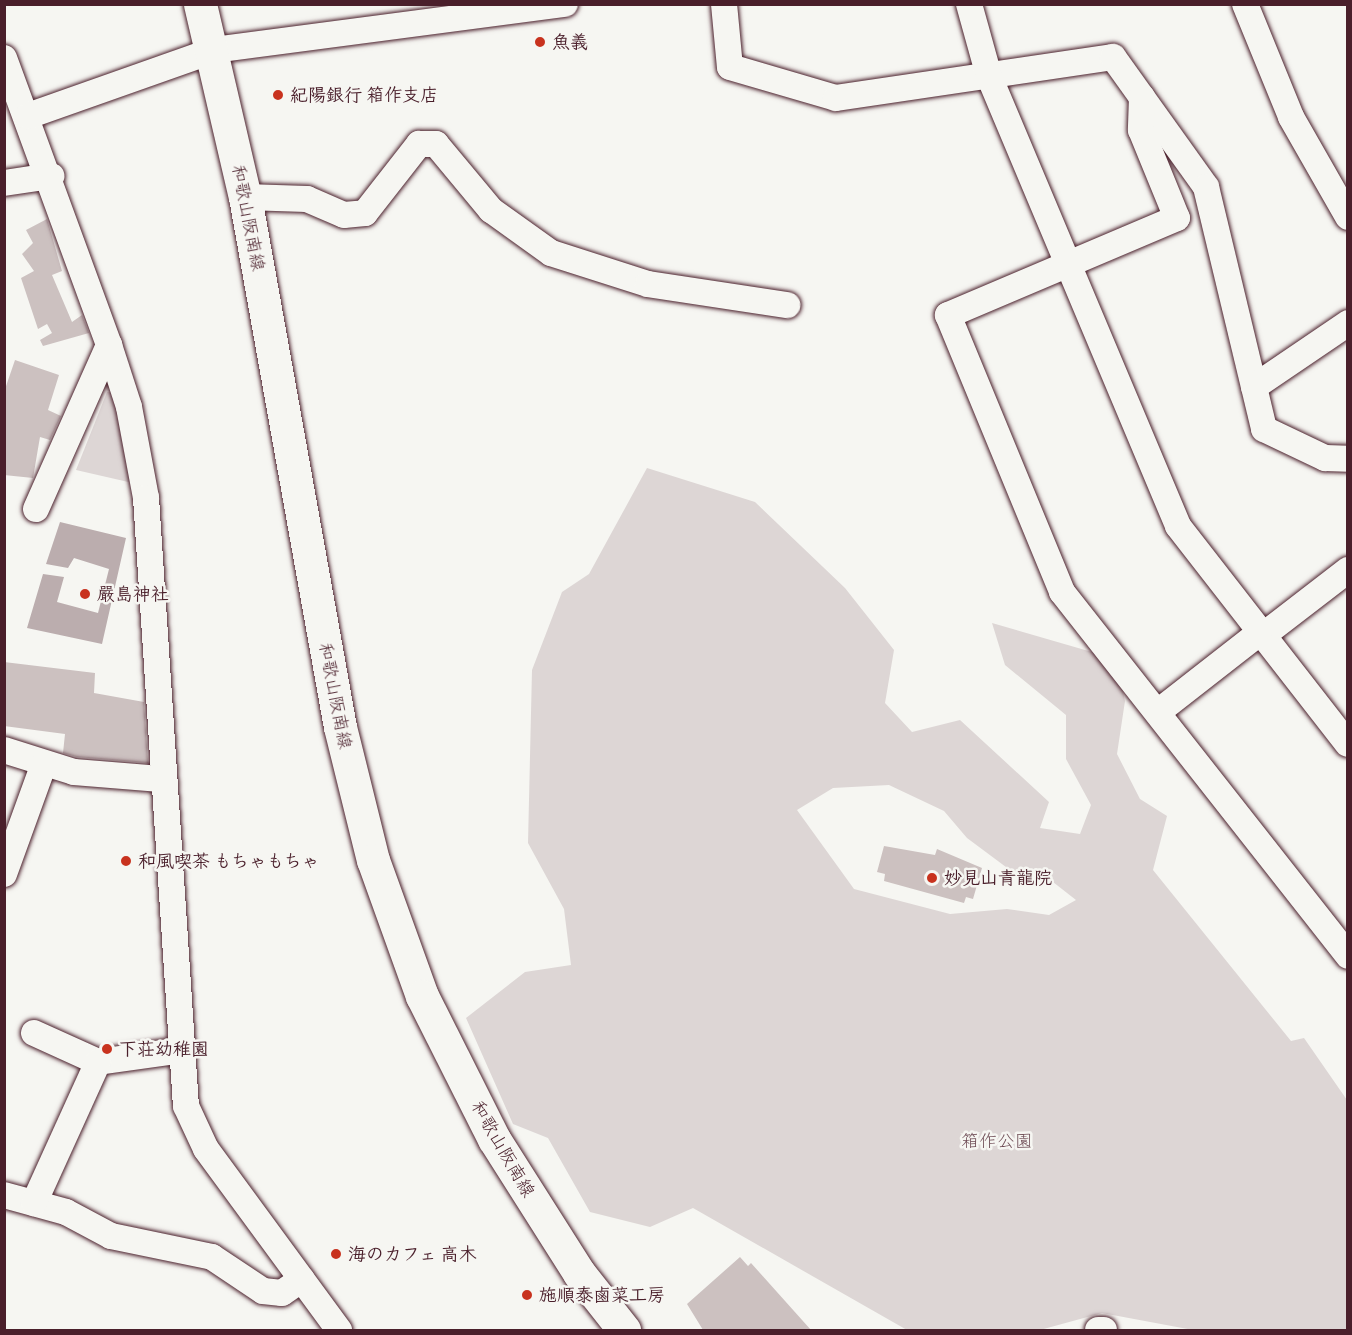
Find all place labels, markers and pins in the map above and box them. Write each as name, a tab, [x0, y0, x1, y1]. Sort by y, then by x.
place label: 魚義	[552, 31, 588, 53]
marker: 魚義	[533, 35, 547, 49]
place label: 紀陽銀行 箱作支店	[290, 84, 438, 106]
marker: 紀陽銀行 箱作支店	[271, 88, 285, 102]
place label: 嚴島神社	[97, 583, 169, 605]
marker: 嚴島神社	[78, 587, 92, 601]
place label: 和風喫茶 もちゃもちゃ	[138, 850, 322, 872]
marker: 和風喫茶 もちゃもちゃ	[119, 854, 133, 868]
place label: 妙見山青龍院	[944, 867, 1052, 889]
marker: 妙見山青龍院	[925, 871, 939, 885]
place label: 下荘幼稚園	[119, 1038, 209, 1060]
marker: 下荘幼稚園	[100, 1042, 114, 1056]
place label: 海のカフェ 高木	[348, 1243, 478, 1265]
marker: 海のカフェ 高木	[329, 1247, 343, 1261]
place label: 施順泰鹵菜工房	[539, 1284, 665, 1306]
marker: 施順泰鹵菜工房	[520, 1288, 534, 1302]

